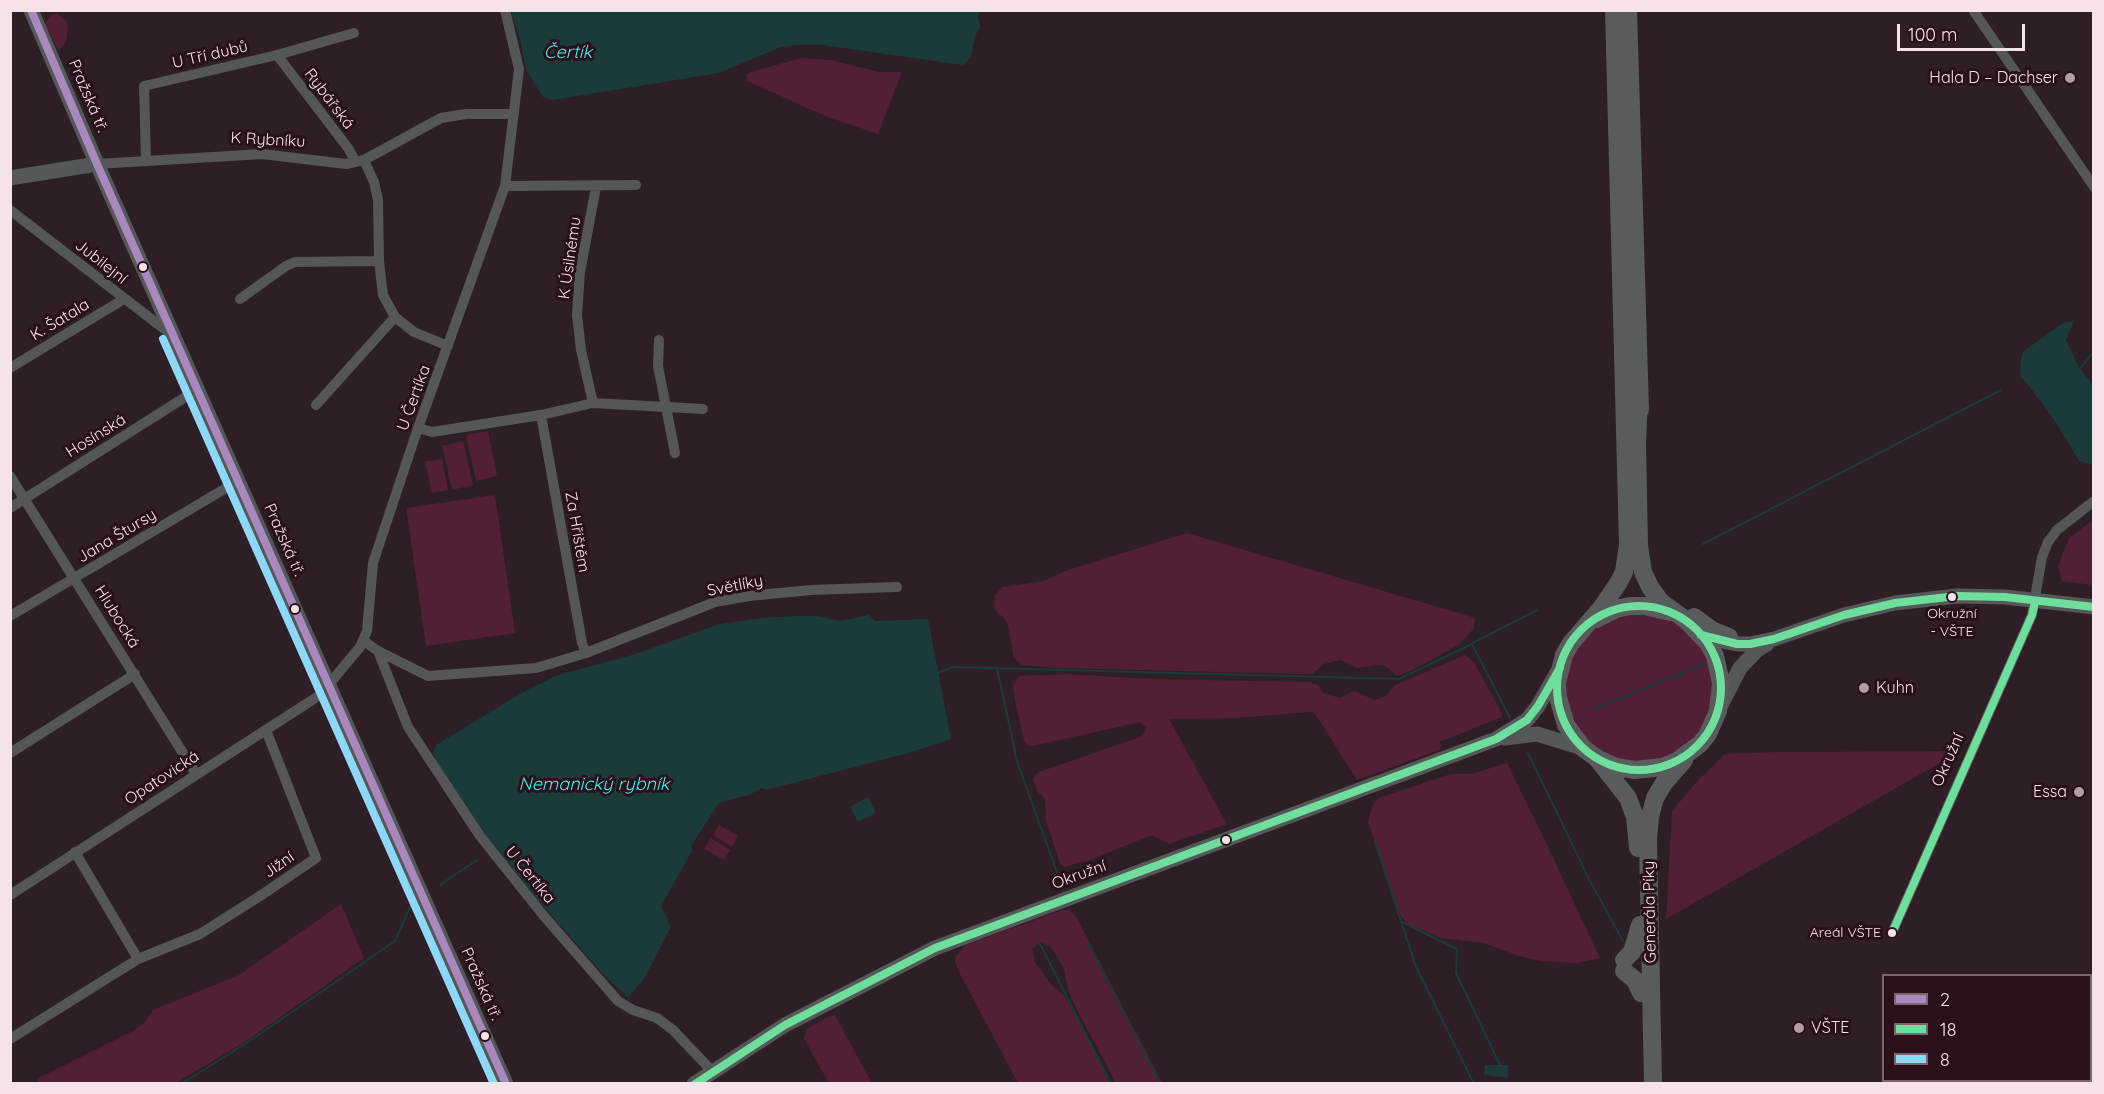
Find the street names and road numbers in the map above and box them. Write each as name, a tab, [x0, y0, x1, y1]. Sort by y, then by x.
street label: U Tří dubů	[170, 37, 250, 73]
street label: Pražská tř.	[64, 57, 112, 135]
street label: Rybářská	[300, 65, 358, 133]
street label: K Rybníku	[230, 128, 306, 152]
street label: K Úsilnému	[555, 215, 585, 301]
street label: Jubilejní	[71, 236, 131, 288]
street label: K. Šatala	[27, 295, 93, 345]
street label: U Čertíka	[393, 363, 435, 433]
street label: Hosínská	[62, 410, 130, 462]
street label: Za Hřištěm	[560, 490, 594, 574]
street label: Pražská tř.	[259, 501, 309, 579]
street label: Jana Štursy	[74, 505, 160, 567]
street label: Světlíky	[705, 571, 765, 601]
street label: Hlubocká	[90, 582, 144, 652]
street label: Okružní	[1928, 730, 1968, 790]
street label: Opatovická	[121, 747, 203, 809]
street label: U Čertíka	[501, 842, 559, 908]
street label: Jižní	[260, 848, 298, 882]
street label: Okružní	[1049, 856, 1109, 894]
street label: Generála Píky	[1640, 861, 1660, 963]
street label: Pražská tř.	[456, 945, 506, 1023]

